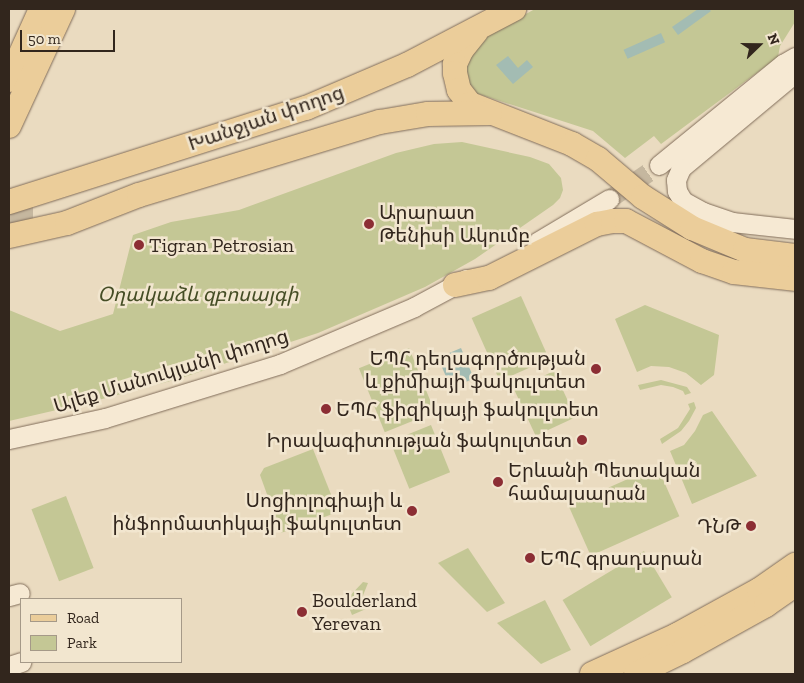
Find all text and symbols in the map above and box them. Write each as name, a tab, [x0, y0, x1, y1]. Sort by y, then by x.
scale bar	[22, 20, 118, 52]
north arrow	[734, 20, 784, 70]
text: 50 m	[28, 30, 61, 48]
text: N	[763, 31, 783, 47]
street label: Խանջյան փողոց	[185, 80, 347, 156]
place label: Արարատ Թենիսի Ակումբ	[379, 200, 530, 247]
marker: Արարատ Թենիսի Ակումբ	[363, 218, 375, 230]
place label: Tigran Petrosian	[149, 233, 294, 257]
marker: Tigran Petrosian	[133, 239, 145, 251]
park label: Օղակաձև զբոսայգի	[98, 282, 298, 306]
street label: Ալեք Մանուկյանի փողոց	[51, 324, 291, 418]
place label: ԵՊՀ դեղագործության և քիմիայի ֆակուլտետ	[365, 346, 586, 393]
marker: ԵՊՀ դեղագործության և քիմիայի ֆակուլտետ	[590, 363, 602, 375]
place label: ԵՊՀ ֆիզիկայի ֆակուլտետ	[336, 397, 599, 421]
marker: ԵՊՀ ֆիզիկայի ֆակուլտետ	[320, 403, 332, 415]
place label: Իրավագիտության ֆակուլտետ	[267, 428, 572, 452]
marker: Իրավագիտության ֆակուլտետ	[576, 434, 588, 446]
place label: Երևանի Պետական համալսարան	[508, 459, 700, 506]
marker: Երևանի Պետական համալսարան	[492, 476, 504, 488]
place label: Սոցիոլոգիայի և ինֆորմատիկայի ֆակուլտետ	[113, 488, 402, 535]
marker: Սոցիոլոգիայի և ինֆորմատիկայի ֆակուլտետ	[406, 505, 418, 517]
place label: ԴՆԹ	[697, 514, 741, 538]
marker: ԴՆԹ	[745, 520, 757, 532]
place label: ԵՊՀ գրադարան	[540, 546, 702, 570]
marker: ԵՊՀ գրադարան	[524, 552, 536, 564]
place label: Boulderland Yerevan	[312, 588, 417, 635]
legend	[20, 598, 182, 663]
marker: Boulderland Yerevan	[296, 606, 308, 618]
text: Road	[67, 609, 99, 627]
text: Park	[67, 634, 97, 652]

